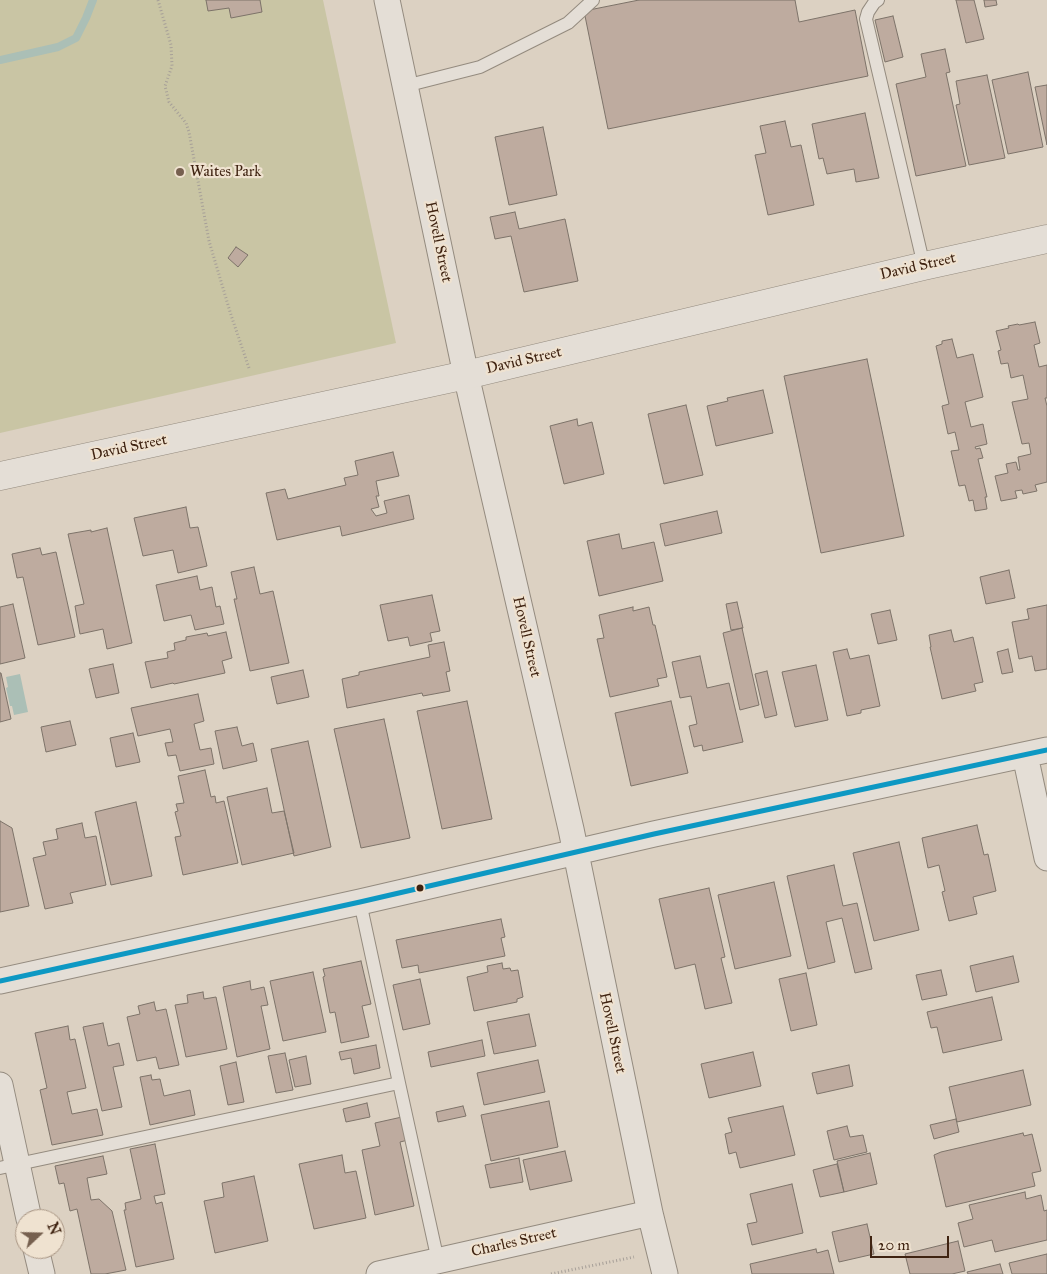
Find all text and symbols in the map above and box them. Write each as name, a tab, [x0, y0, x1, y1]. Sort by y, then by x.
place label: Waites Park	[190, 163, 261, 181]
marker: Waites Park	[174, 166, 186, 178]
street label: Hovell Street	[421, 200, 455, 284]
street label: David Street	[878, 250, 958, 284]
street label: David Street	[484, 344, 564, 378]
street label: David Street	[89, 431, 169, 465]
street label: Hovell Street	[508, 595, 544, 679]
unlabelled marker	[415, 883, 425, 893]
street label: Hovell Street	[595, 991, 629, 1075]
north arrow	[15, 1209, 65, 1259]
text: N	[43, 1220, 64, 1237]
street label: Charles Street	[470, 1224, 558, 1262]
scale bar	[872, 1226, 951, 1258]
text: 20 m	[878, 1236, 910, 1254]

